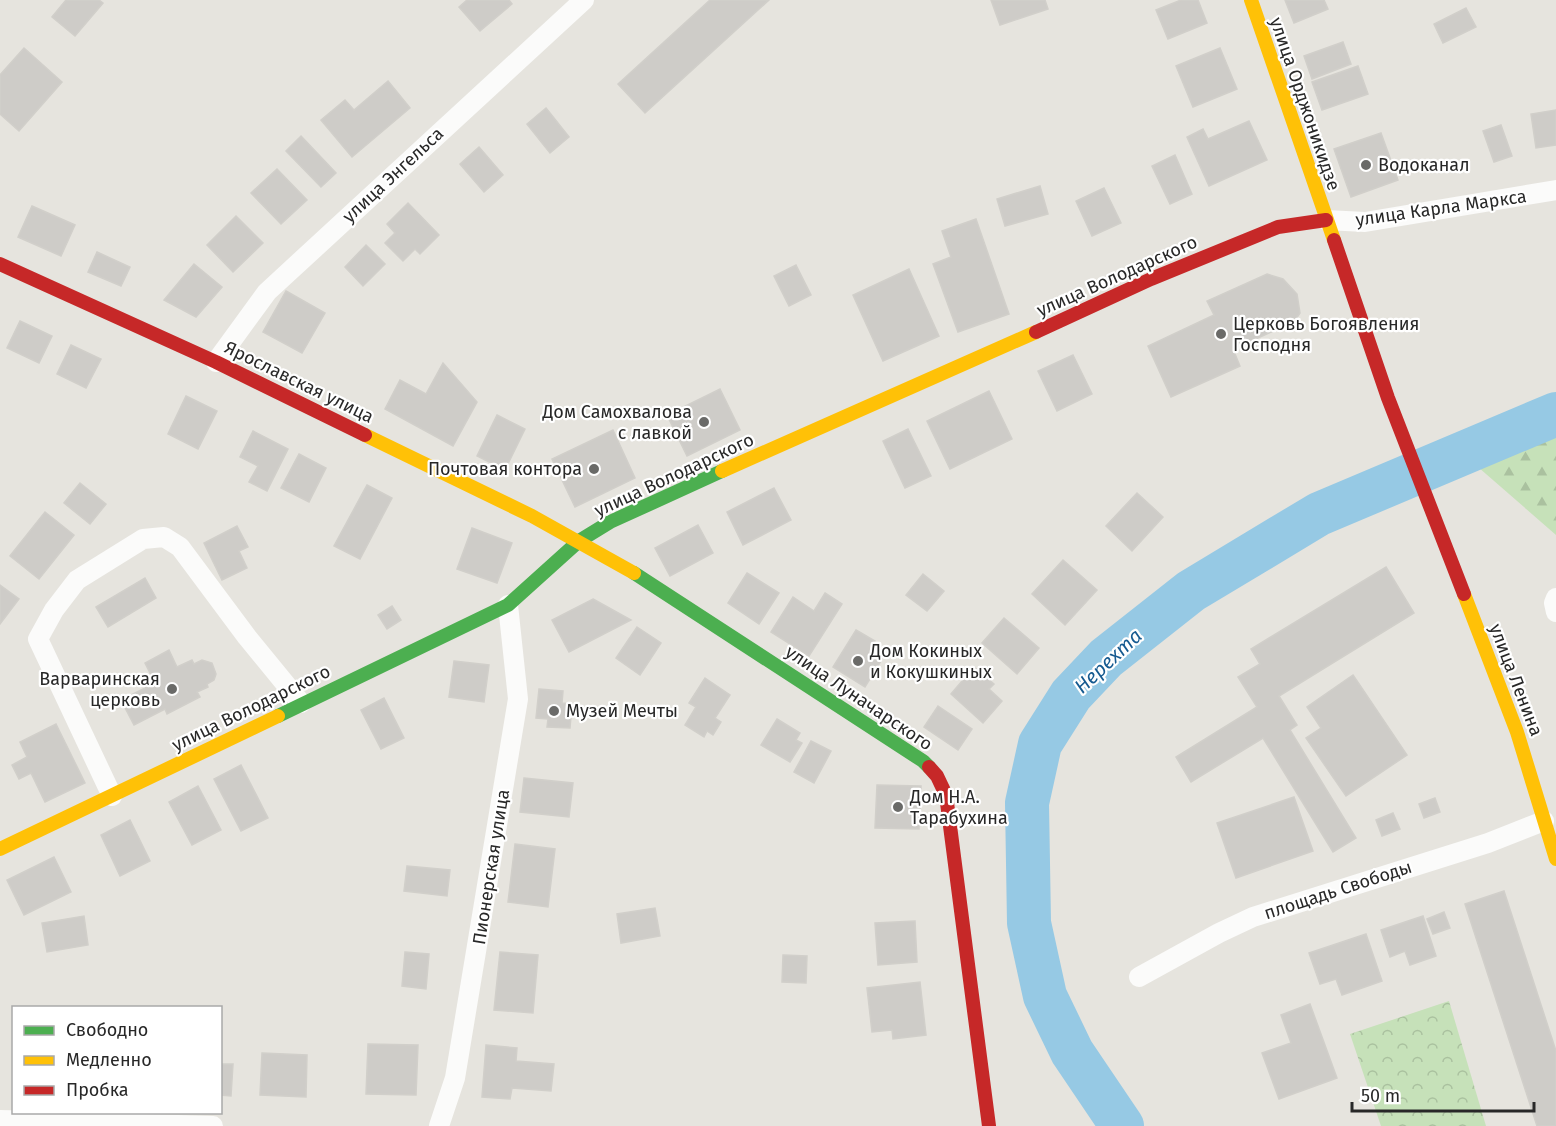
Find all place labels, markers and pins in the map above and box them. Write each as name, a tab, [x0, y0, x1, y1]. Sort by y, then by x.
place label: Водоканал	[1378, 154, 1470, 176]
marker: Водоканал	[1359, 158, 1373, 172]
place label: Церковь Богоявления Господня	[1233, 313, 1419, 356]
marker: Церковь Богоявления Господня	[1214, 327, 1228, 341]
place label: Дом Самохвалова с лавкой	[541, 401, 692, 444]
marker: Дом Самохвалова с лавкой	[697, 415, 711, 429]
place label: Почтовая контора	[428, 458, 582, 480]
marker: Почтовая контора	[587, 462, 601, 476]
place label: Дом Кокиных и Кокушкиных	[869, 640, 992, 683]
marker: Дом Кокиных и Кокушкиных	[851, 654, 865, 668]
place label: Варваринская церковь	[39, 668, 160, 711]
marker: Варваринская церковь	[165, 682, 179, 696]
place label: Музей Мечты	[566, 700, 678, 722]
marker: Музей Мечты	[547, 704, 561, 718]
place label: Дом Н.А. Тарабухина	[909, 786, 1008, 829]
marker: Дом Н.А. Тарабухина	[891, 800, 905, 814]

